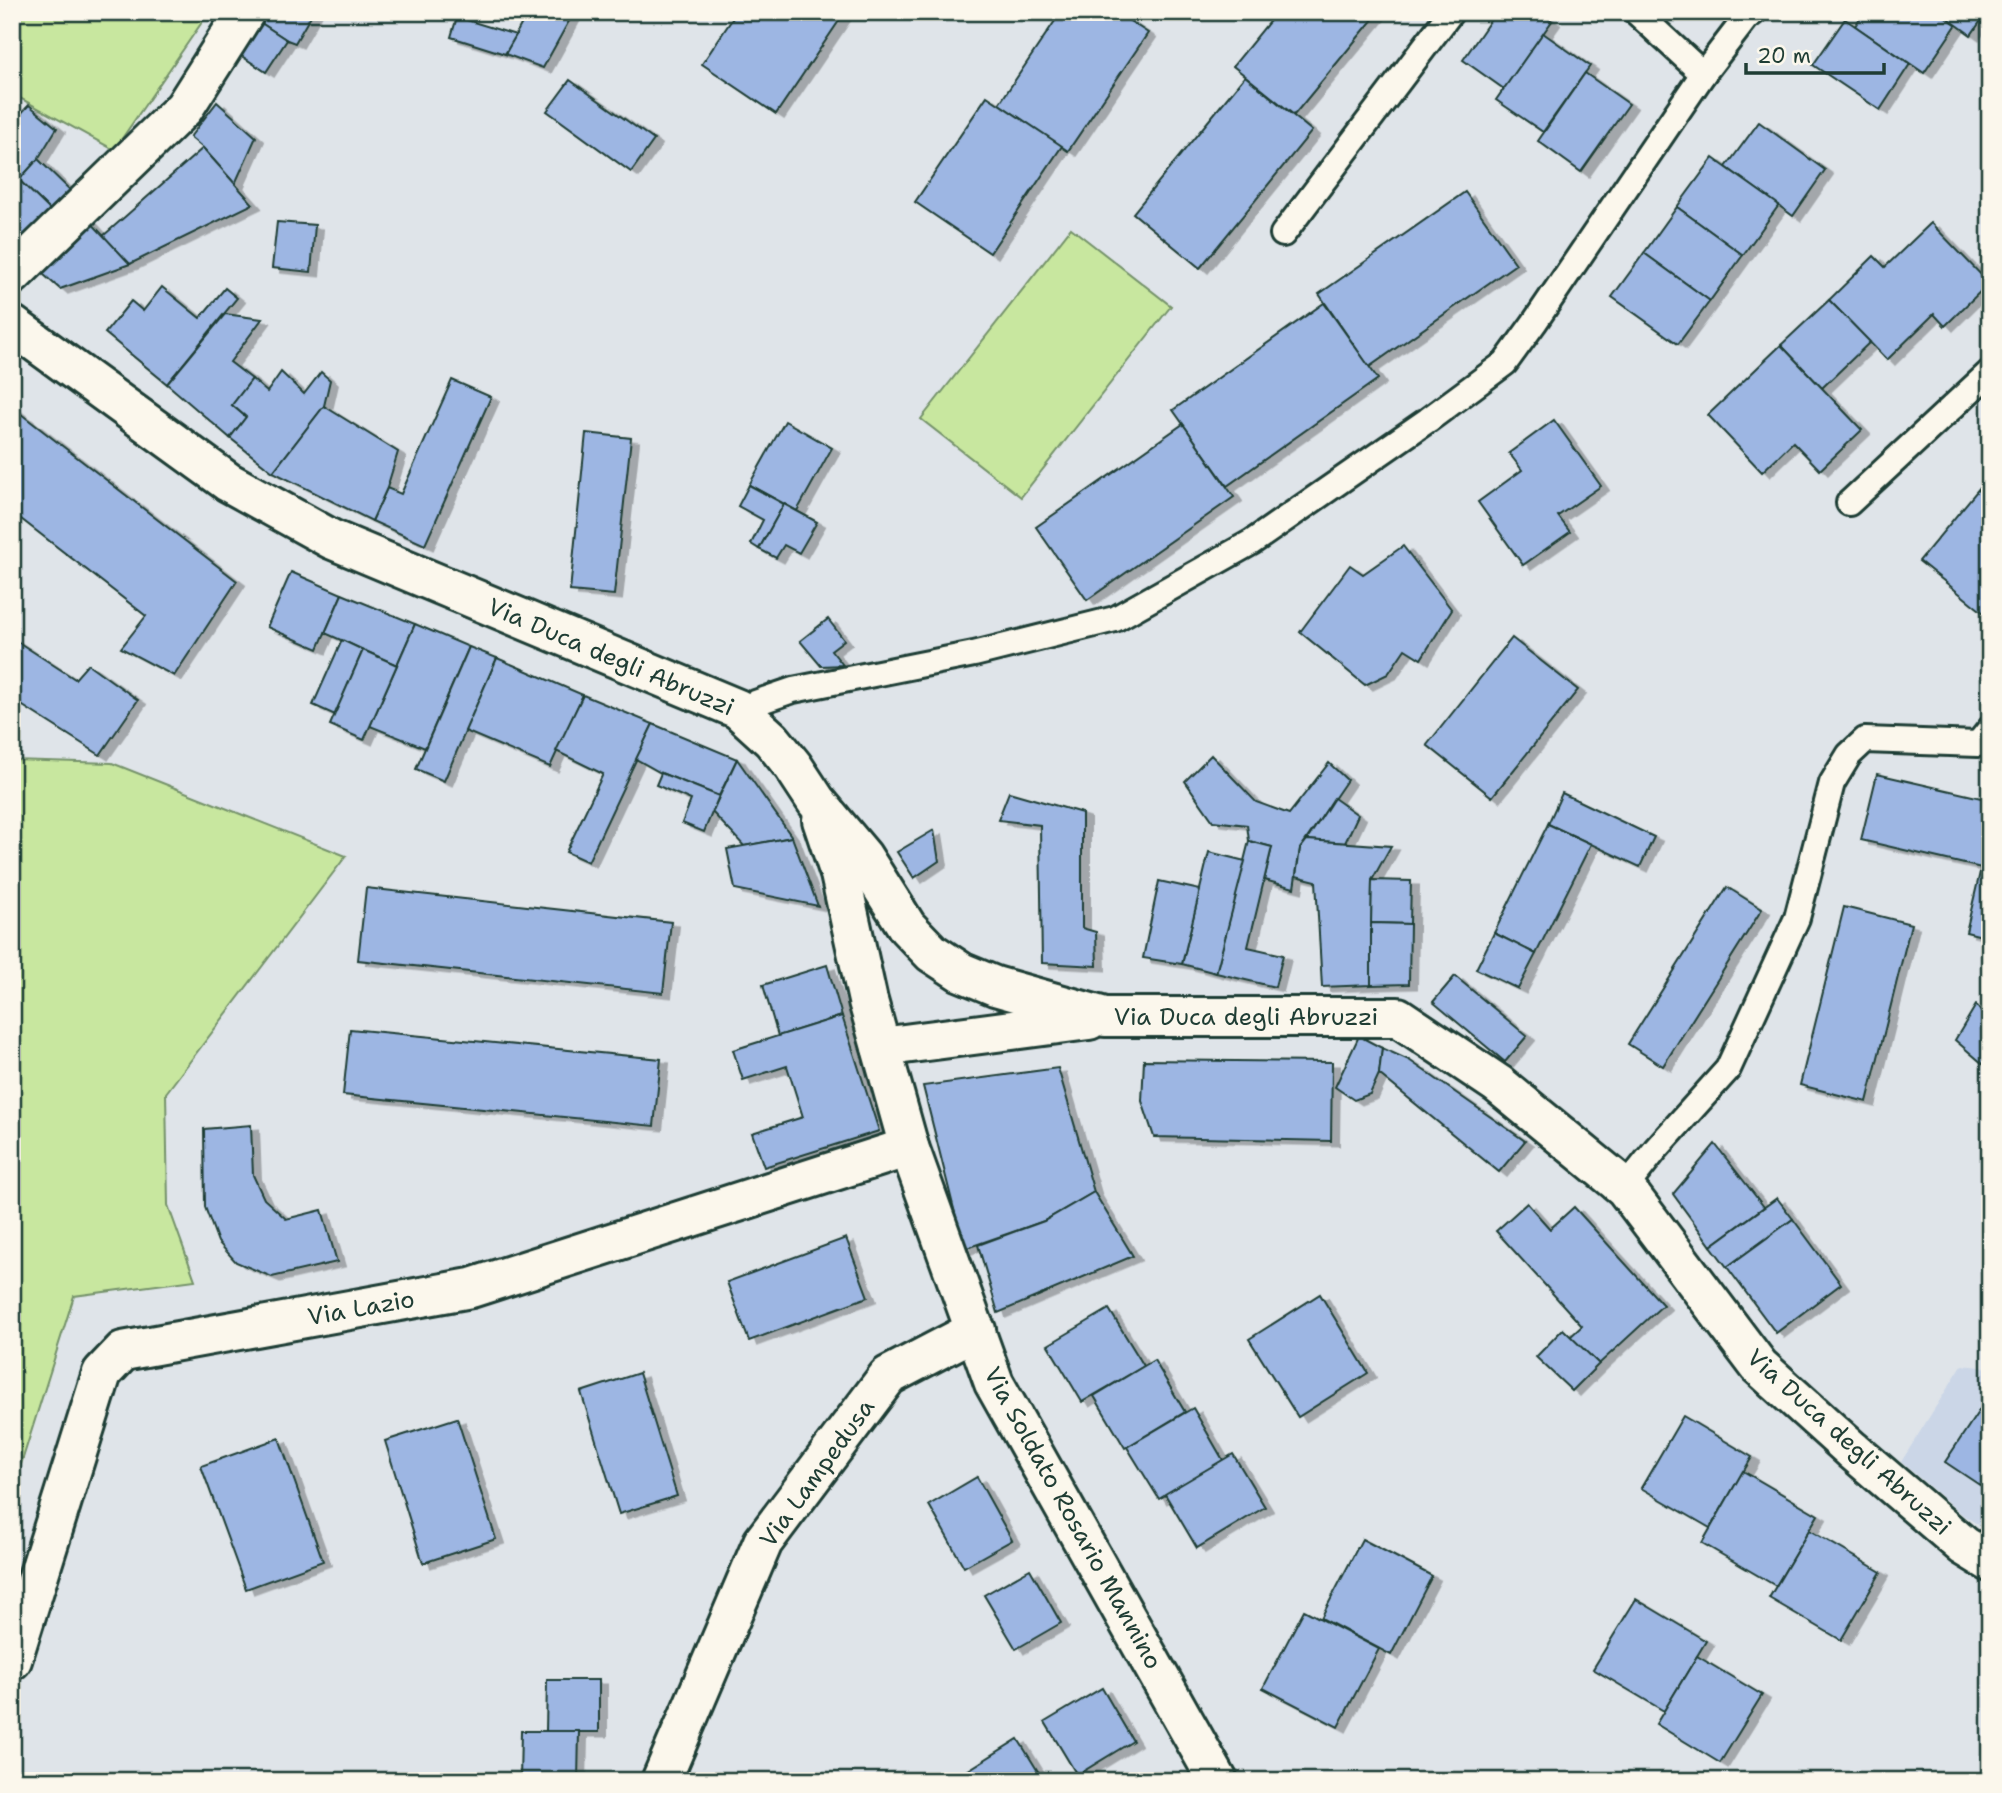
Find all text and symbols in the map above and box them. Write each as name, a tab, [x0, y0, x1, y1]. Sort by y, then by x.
scale bar	[1746, 32, 1885, 76]
text: 20 m	[1757, 42, 1811, 70]
street label: Via Duca degli Abruzzi	[483, 591, 739, 723]
street label: Via Duca degli Abruzzi	[1114, 1001, 1378, 1033]
street label: Via Lazio	[305, 1283, 417, 1333]
street label: Via Duca degli Abruzzi	[1740, 1342, 1958, 1542]
street label: Via Soldato Rosario Mannino	[976, 1361, 1170, 1675]
street label: Via Lampedusa	[752, 1392, 882, 1554]

